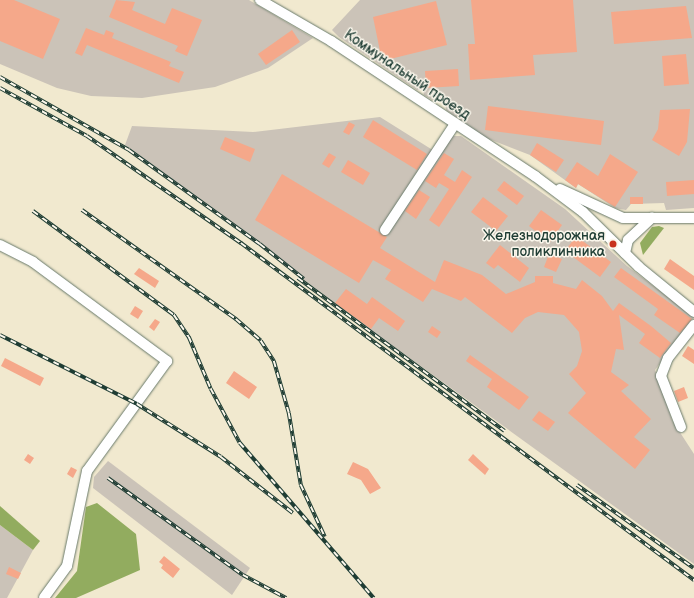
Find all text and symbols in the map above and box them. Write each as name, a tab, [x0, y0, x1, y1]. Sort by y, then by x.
street label: Коммунальный проезд	[341, 27, 473, 123]
place label: Железнодорожная поликлинника	[483, 228, 605, 260]
marker: Железнодорожная поликлинника	[608, 239, 618, 249]

